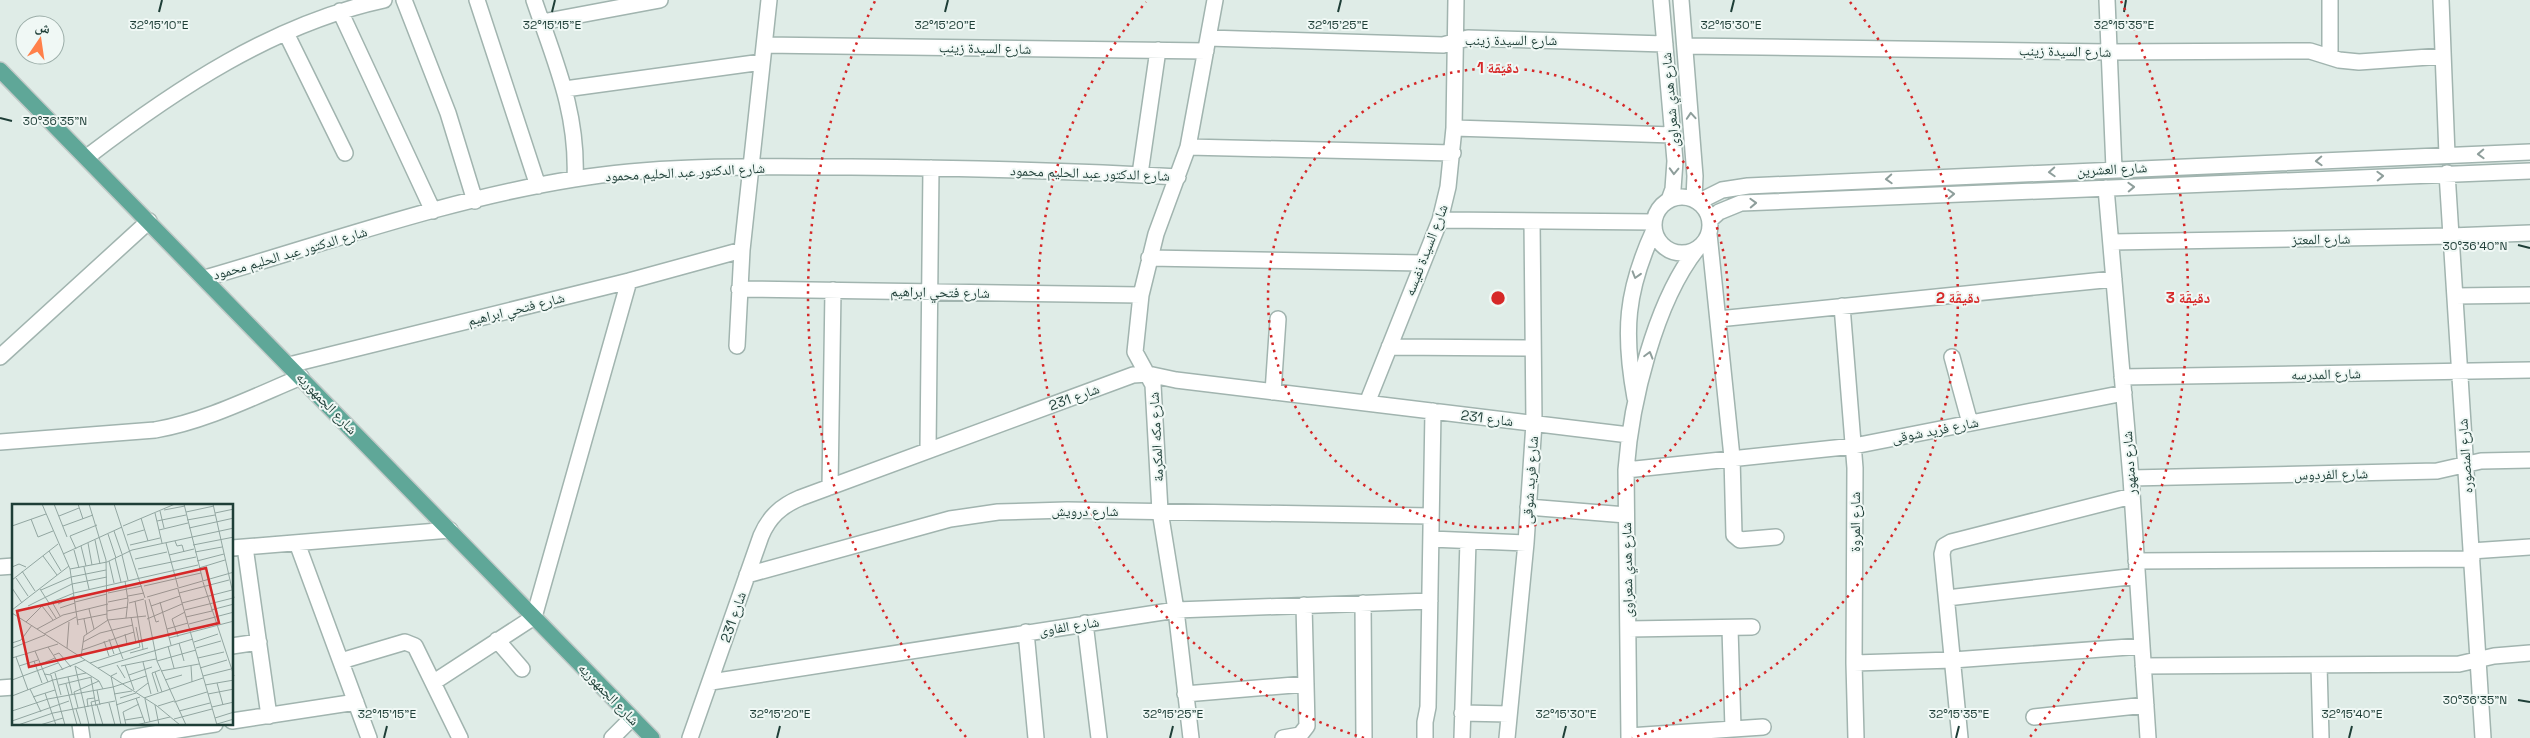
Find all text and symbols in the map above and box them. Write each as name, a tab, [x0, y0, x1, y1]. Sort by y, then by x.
north arrow	[15, 15, 65, 65]
text: ش	[34, 17, 52, 38]
text: 32°15'10"E	[130, 17, 189, 33]
text: 32°15'15"E	[523, 17, 581, 33]
text: 32°15'20"E	[914, 17, 976, 33]
text: 32°15'25"E	[1308, 17, 1369, 33]
text: 32°15'30"E	[1700, 17, 1762, 33]
text: 32°15'35"E	[2094, 17, 2155, 33]
street label: شارع السيدة زينب	[1465, 31, 1557, 50]
street label: شارع السيدة زينب	[939, 38, 1031, 59]
street label: شارع السيدة زينب	[2019, 41, 2111, 62]
street label: شارع هدي شعراوى	[1657, 51, 1686, 148]
text: 1 دقيقة	[1477, 58, 1519, 77]
one-way arrow	[1685, 112, 1696, 120]
text: 30°36'35"N	[23, 113, 87, 129]
one-way arrow	[2477, 149, 2485, 159]
one-way arrow	[2315, 155, 2323, 166]
street label: شارع العشرين	[2076, 158, 2148, 181]
street label: شارع الدكتور عبد الحليم محمود	[605, 159, 765, 186]
street label: شارع الدكتور عبد الحليم محمود	[1010, 161, 1170, 186]
one-way arrow	[2047, 166, 2055, 177]
one-way arrow	[1669, 167, 1680, 175]
one-way arrow	[2377, 171, 2385, 181]
one-way arrow	[1885, 174, 1893, 185]
one-way arrow	[2127, 181, 2135, 192]
one-way arrow	[1947, 189, 1955, 200]
one-way arrow	[1750, 197, 1758, 208]
street label: شارع السيدة نفيسه	[1400, 202, 1453, 299]
street label: شارع الدكتور عبد الحليم محمود	[211, 222, 370, 285]
street label: شارع المعتز	[2290, 229, 2351, 250]
text: 30°36'40"N	[2443, 238, 2507, 254]
one-way arrow	[1631, 270, 1641, 279]
street label: شارع فتحي ابراهيم	[890, 282, 990, 304]
street label: شارع فتحي ابراهيم	[466, 288, 567, 332]
text: 2 دقيقة	[1936, 288, 1980, 307]
text: 3 دقيقة	[2166, 288, 2210, 307]
centre of rings	[1489, 289, 1507, 307]
one-way arrow	[1643, 352, 1653, 360]
street label: شارع المدرسه	[2291, 364, 2361, 385]
street label: شارع الجمهوريه	[292, 368, 361, 439]
street label: شارع 231	[1046, 380, 1102, 415]
street label: شارع مكه المكرمة	[1145, 392, 1168, 482]
street label: شارع 231	[1460, 406, 1514, 431]
street label: شارع فريد شوقى	[1890, 413, 1980, 448]
street label: شارع المنصوره	[2453, 418, 2478, 494]
street label: شارع دمنهور	[2118, 430, 2141, 496]
street label: شارع فريد شوقى	[1518, 435, 1543, 525]
street label: شارع الفردوس	[2294, 464, 2368, 485]
street label: شارع المروة	[1846, 492, 1865, 552]
street label: شارع درويش	[1051, 502, 1119, 521]
inset map	[12, 504, 234, 726]
street label: شارع هدي شعراوى	[1617, 522, 1639, 618]
street label: شارع 231	[716, 589, 751, 645]
street label: شارع الفاوى	[1038, 612, 1101, 641]
street label: شارع الجمهوريه	[574, 659, 643, 730]
text: 30°36'35"N	[2443, 692, 2507, 708]
text: 32°15'15"E	[358, 706, 416, 722]
text: 32°15'20"E	[749, 706, 811, 722]
text: 32°15'25"E	[1143, 706, 1204, 722]
text: 32°15'30"E	[1535, 706, 1597, 722]
text: 32°15'35"E	[1929, 706, 1990, 722]
text: 32°15'40"E	[2322, 706, 2383, 722]

